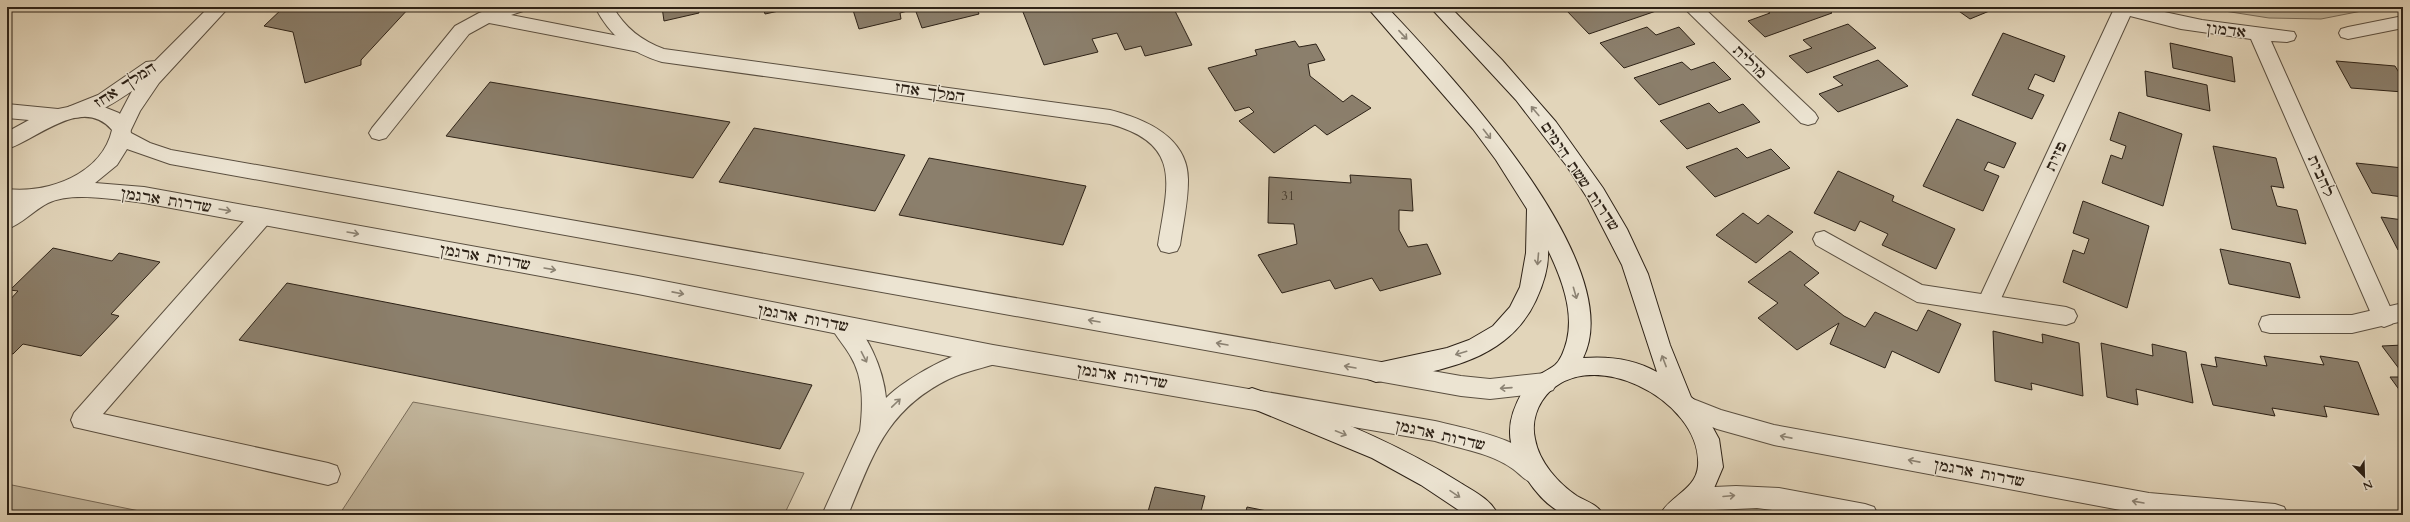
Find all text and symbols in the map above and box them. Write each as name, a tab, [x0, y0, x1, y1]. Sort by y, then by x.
street label: אדמון	[2205, 18, 2247, 42]
one-way arrow	[1398, 30, 1407, 40]
street label: מולית	[1728, 41, 1772, 83]
street label: המלך אחז	[90, 57, 160, 113]
street label: המלך אחז	[894, 77, 966, 107]
one-way arrow	[1530, 106, 1539, 117]
street label: שדרות ששת הימים	[1536, 117, 1624, 235]
one-way arrow	[1483, 128, 1492, 139]
street label: פזית	[2040, 138, 2072, 174]
street label: להבית	[2303, 152, 2339, 200]
street label: שדרות ארגמן	[119, 183, 213, 217]
house number: 31	[1281, 187, 1295, 205]
one-way arrow	[219, 206, 232, 214]
one-way arrow	[346, 230, 359, 238]
street label: שדרות ארגמן	[438, 239, 533, 275]
one-way arrow	[1534, 252, 1541, 265]
one-way arrow	[543, 266, 556, 274]
one-way arrow	[1572, 286, 1579, 299]
one-way arrow	[671, 290, 684, 298]
street label: שדרות ארגמן	[756, 299, 851, 337]
one-way arrow	[1088, 317, 1101, 325]
one-way arrow	[1216, 340, 1229, 348]
one-way arrow	[1455, 350, 1468, 357]
one-way arrow	[861, 351, 869, 363]
one-way arrow	[1660, 355, 1668, 367]
street label: שדרות ארגמן	[1075, 359, 1169, 393]
one-way arrow	[1344, 363, 1357, 371]
one-way arrow	[1500, 384, 1513, 391]
one-way arrow	[891, 398, 901, 407]
street label: שדרות ארגמן	[1393, 415, 1488, 455]
one-way arrow	[1334, 430, 1346, 437]
one-way arrow	[1780, 433, 1793, 441]
street label: שדרות ארגמן	[1932, 454, 2027, 492]
north arrow	[2344, 456, 2384, 496]
one-way arrow	[1908, 457, 1921, 465]
text: N	[2360, 476, 2375, 494]
one-way arrow	[1449, 490, 1460, 498]
one-way arrow	[1722, 492, 1735, 500]
one-way arrow	[2132, 497, 2145, 505]

